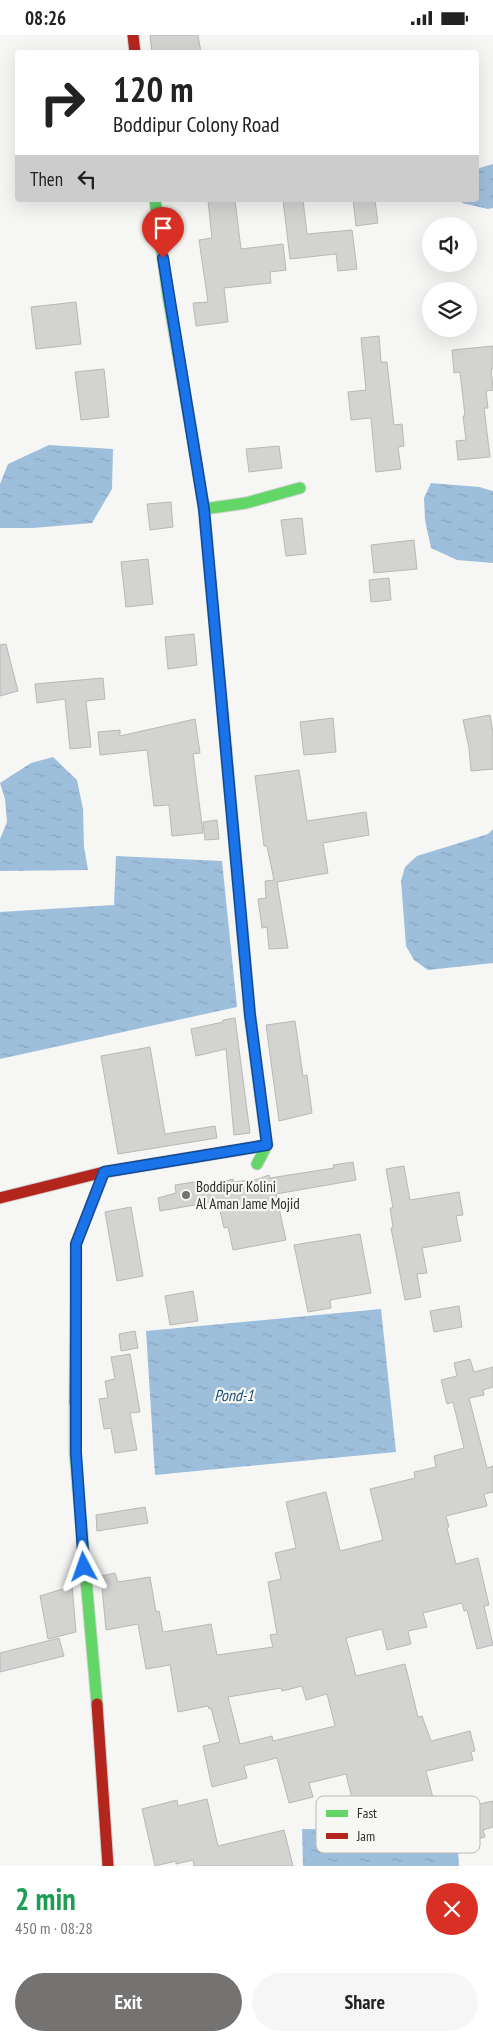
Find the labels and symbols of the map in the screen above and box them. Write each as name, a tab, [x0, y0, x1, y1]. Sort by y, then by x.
pin	[142, 207, 184, 258]
place label: Boddipur Kolini Al Aman Jame Mojid	[196, 1177, 300, 1213]
marker: Boddipur Kolini Al Aman Jame Mojid	[180, 1189, 192, 1201]
water label: Pond-1	[214, 1385, 255, 1405]
position arrow	[57, 1540, 109, 1592]
legend	[316, 1796, 480, 1853]
text: Fast	[357, 1804, 377, 1822]
text: Jam	[356, 1827, 375, 1845]

